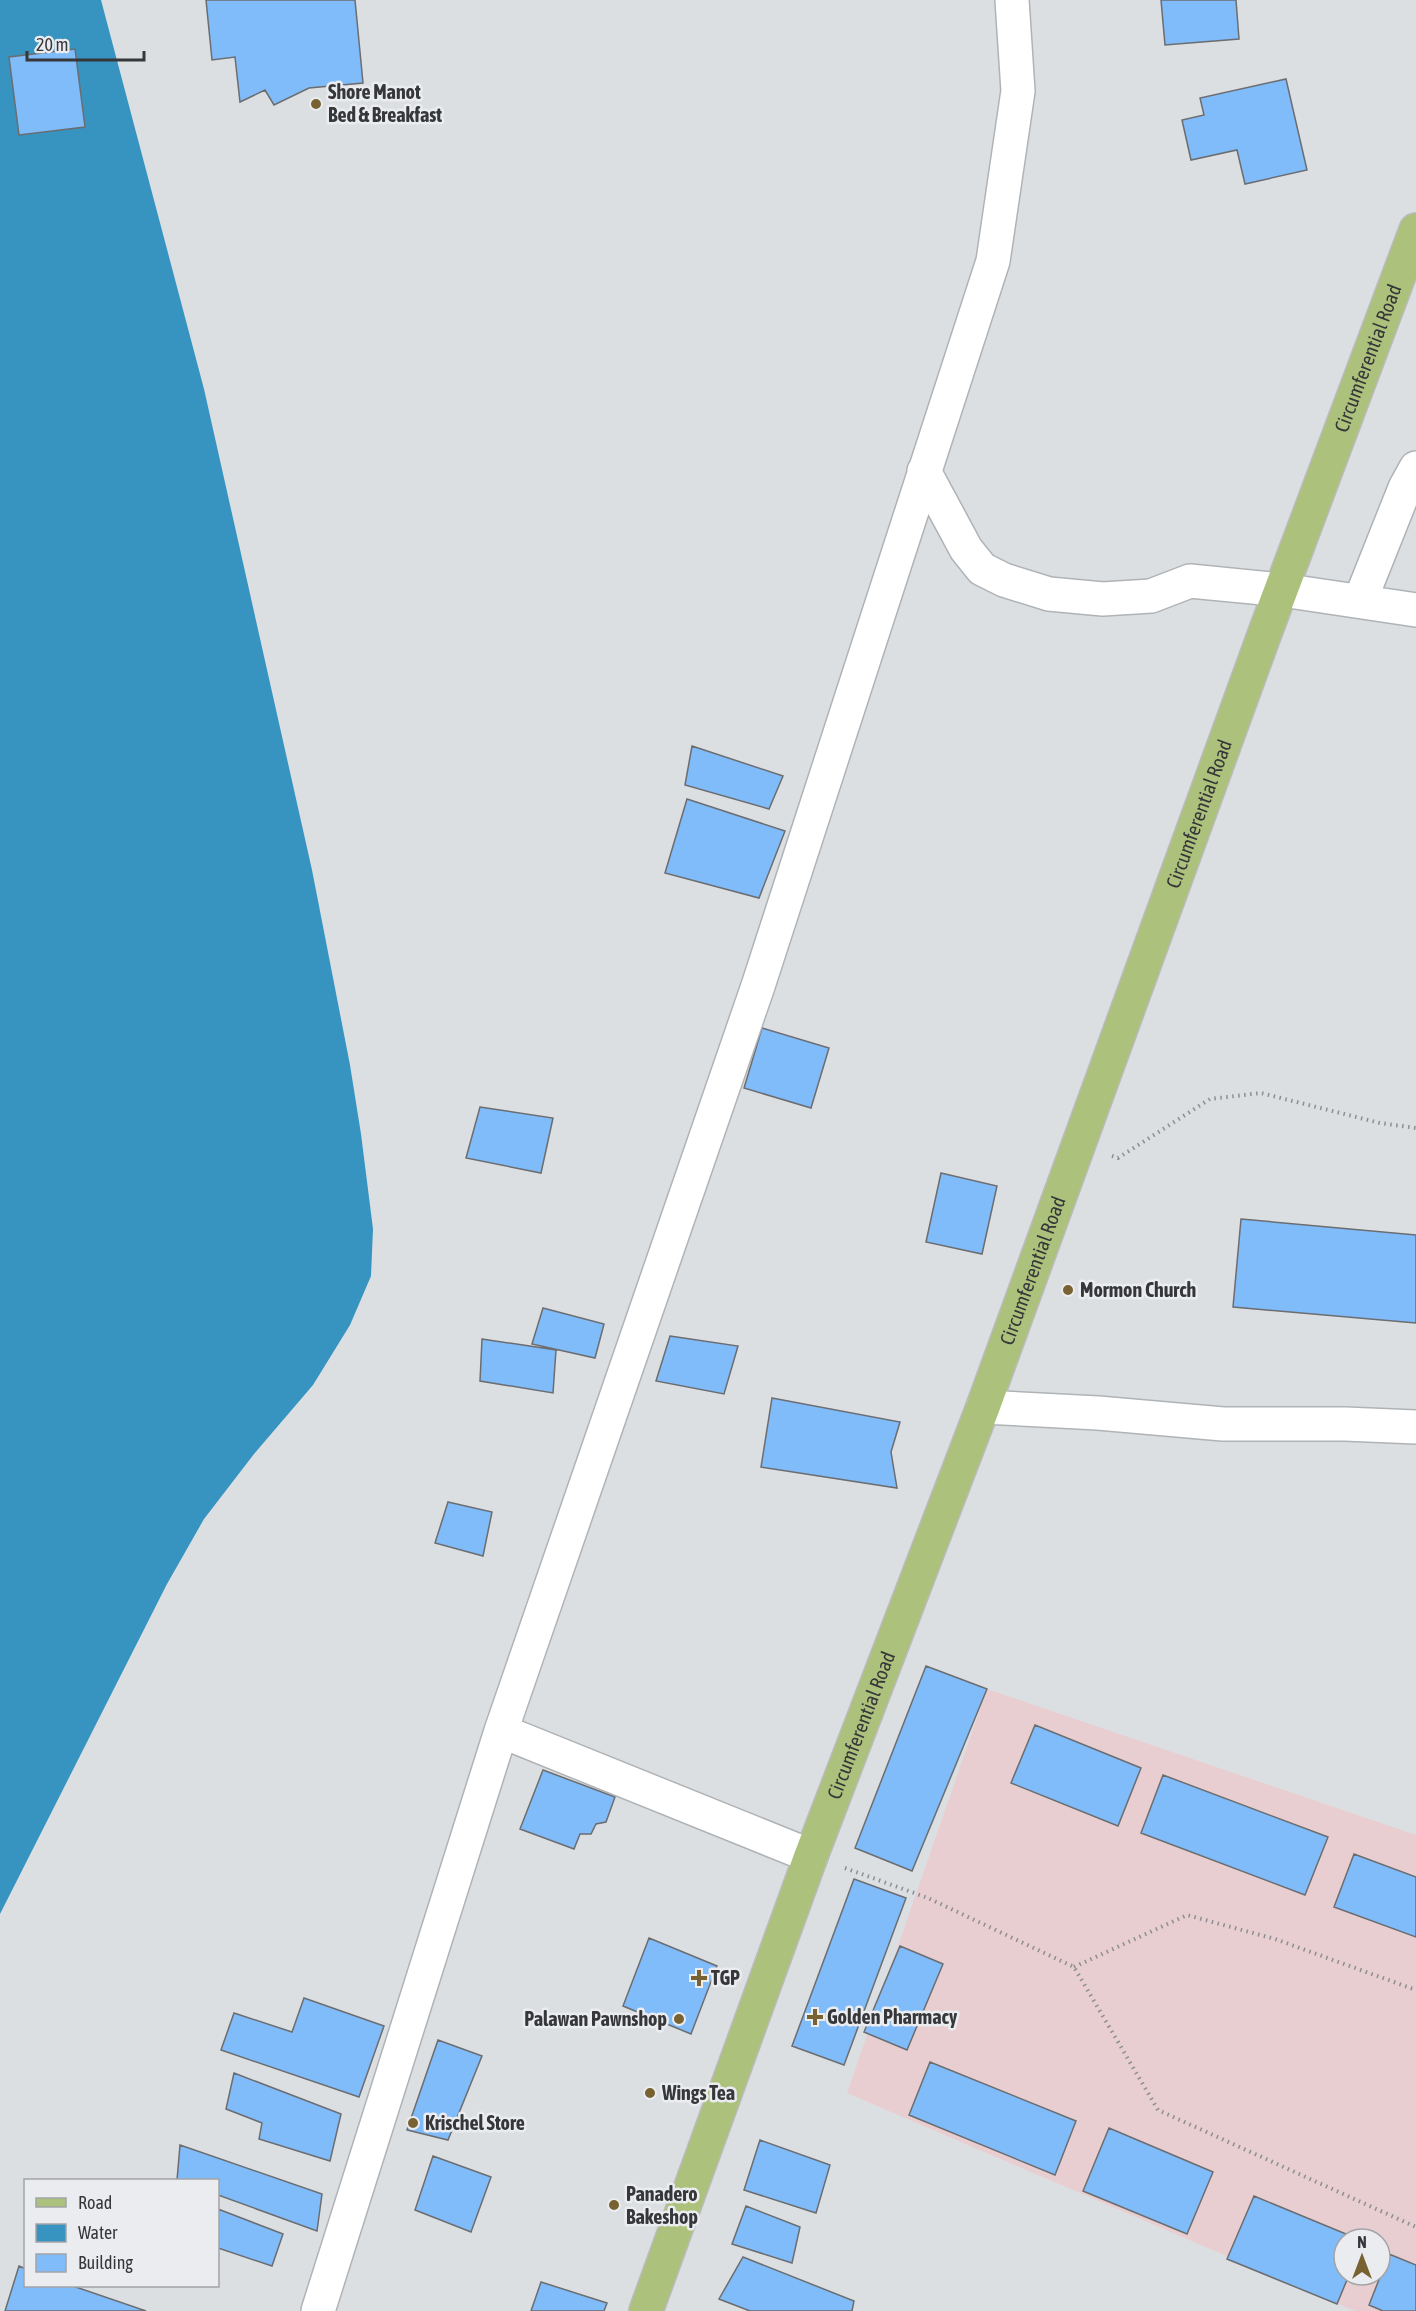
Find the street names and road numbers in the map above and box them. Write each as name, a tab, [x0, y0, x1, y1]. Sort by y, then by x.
street label: Circumferential Road	[1329, 281, 1406, 435]
street label: Circumferential Road	[1161, 736, 1236, 891]
street label: Circumferential Road	[995, 1193, 1070, 1348]
street label: Circumferential Road	[822, 1648, 899, 1802]

